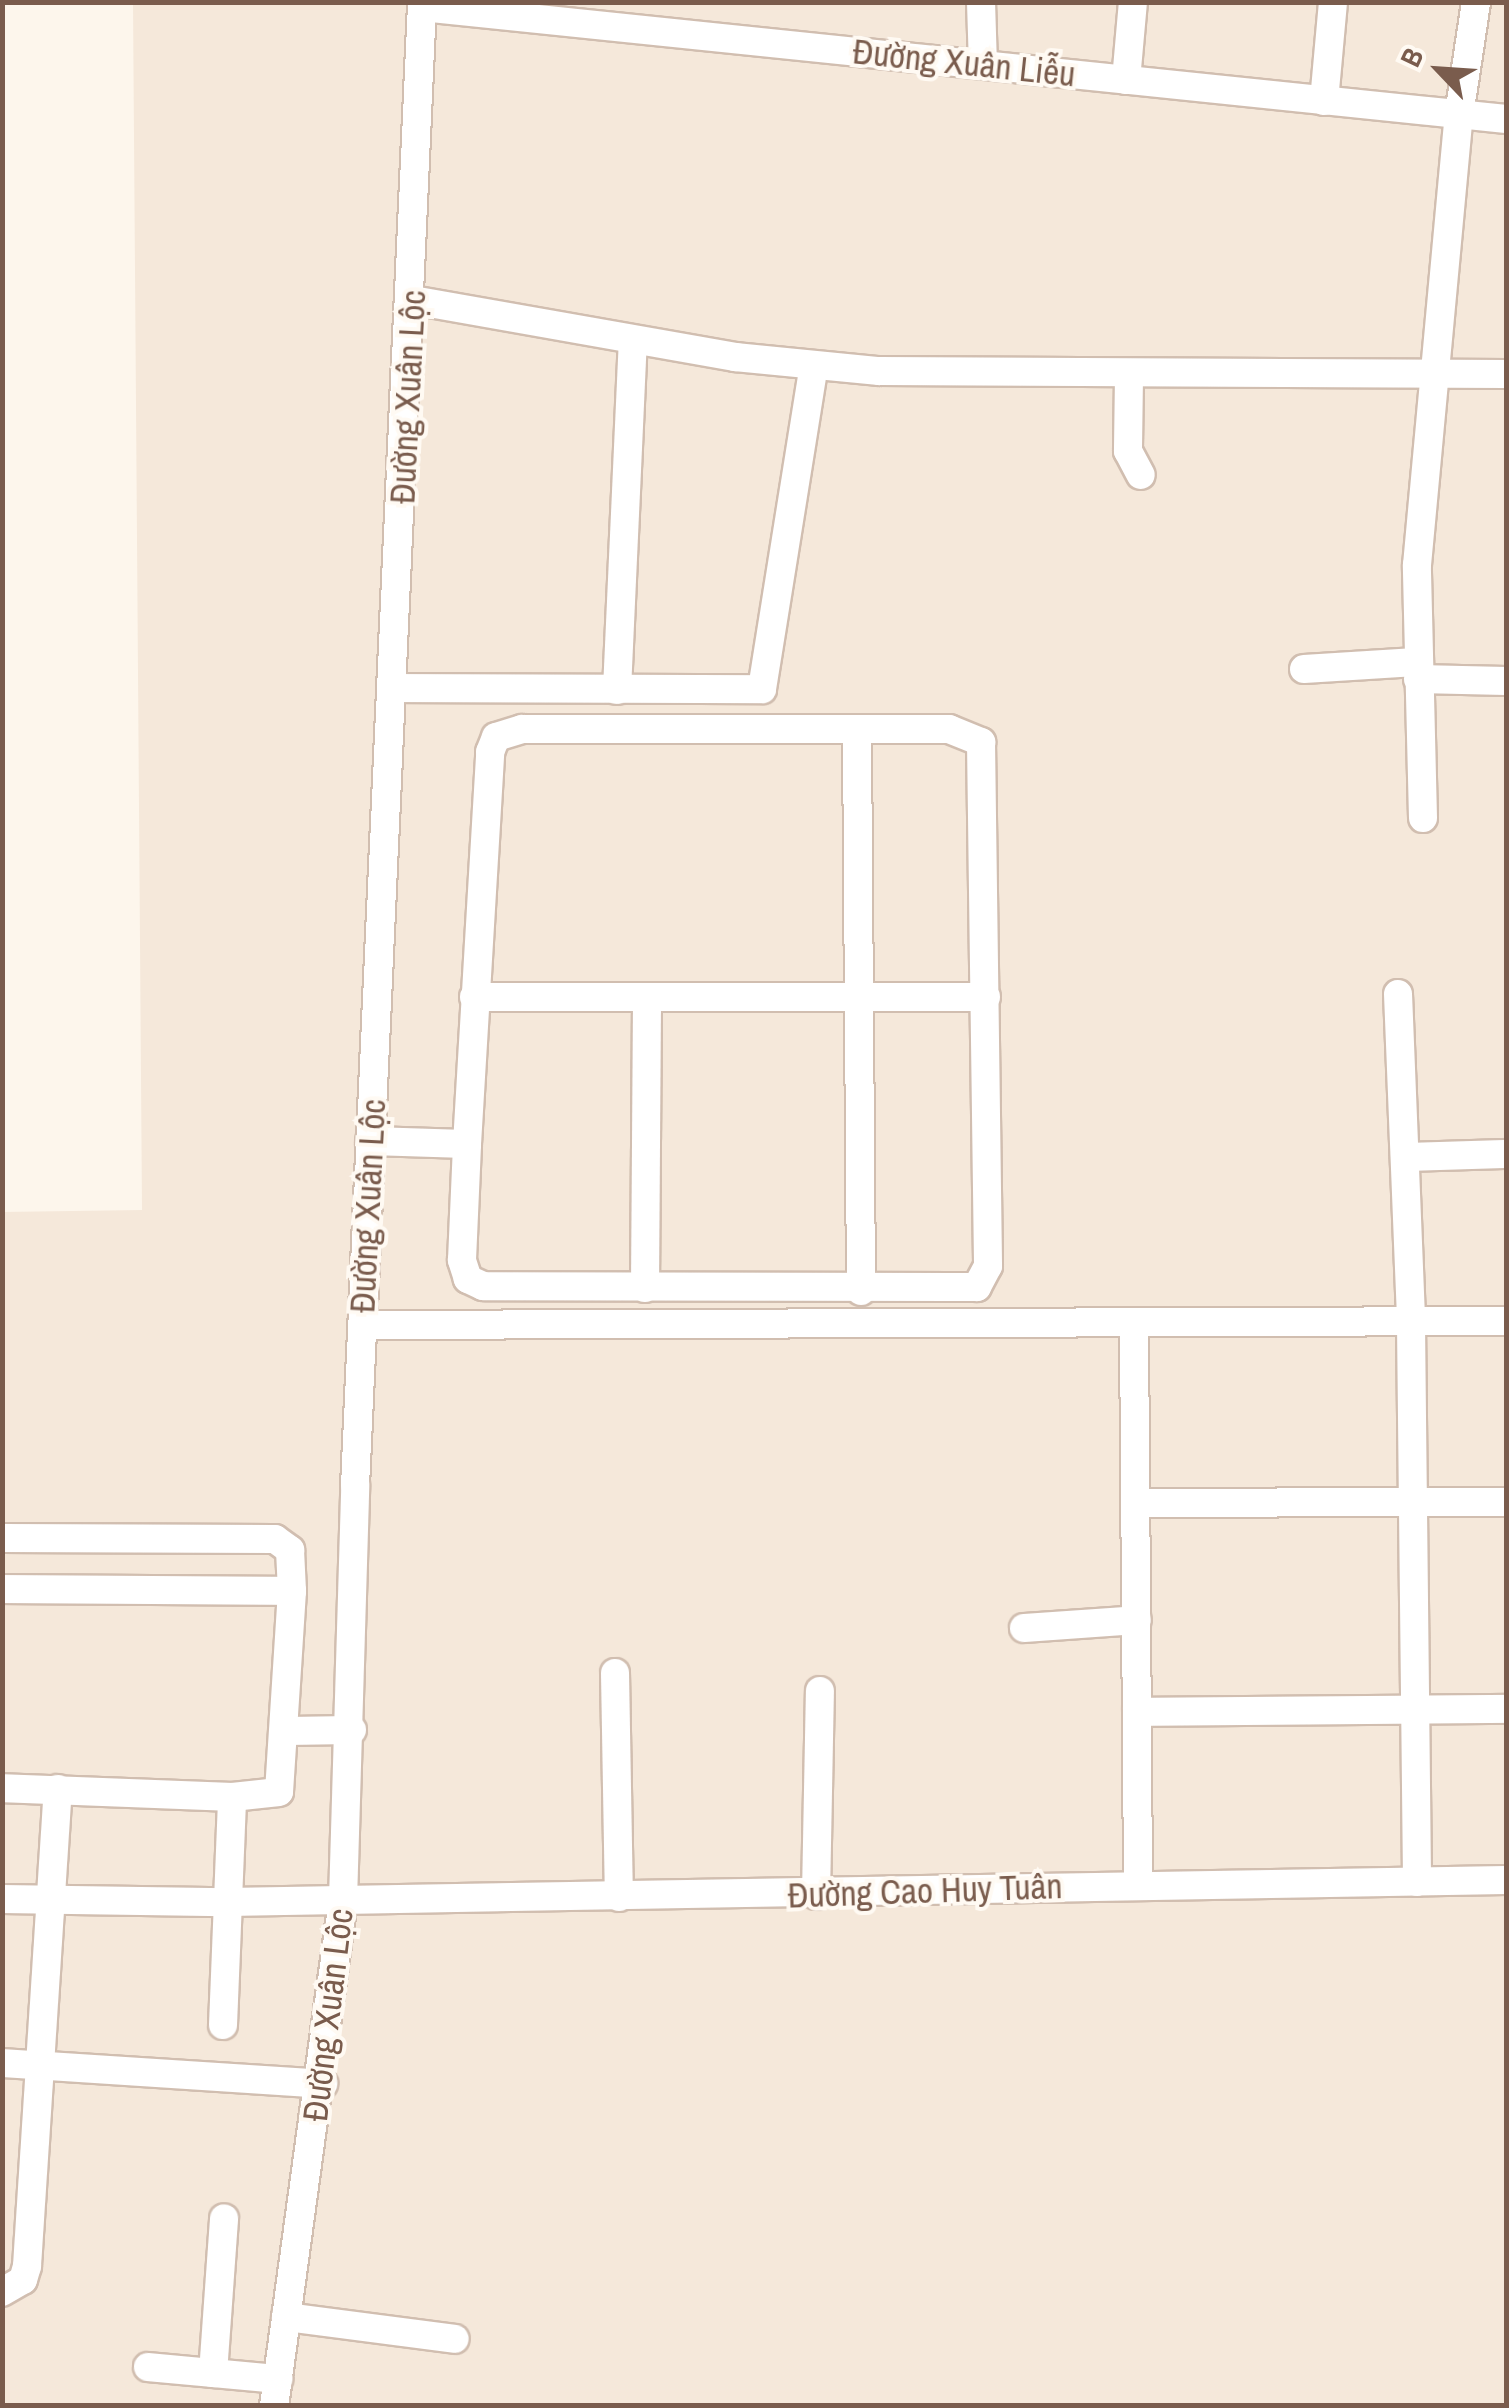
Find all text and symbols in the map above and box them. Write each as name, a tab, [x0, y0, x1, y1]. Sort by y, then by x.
north arrow	[1389, 20, 1489, 120]
street label: Đường Xuân Liễu	[851, 30, 1077, 96]
text: B	[1391, 42, 1433, 73]
street label: Đường Xuân Lộc	[381, 289, 435, 505]
street label: Đường Xuân Lộc	[341, 1098, 395, 1314]
street label: Đường Cao Huy Tuân	[787, 1865, 1063, 1917]
street label: Đường Xuân Lộc	[294, 1906, 362, 2124]

